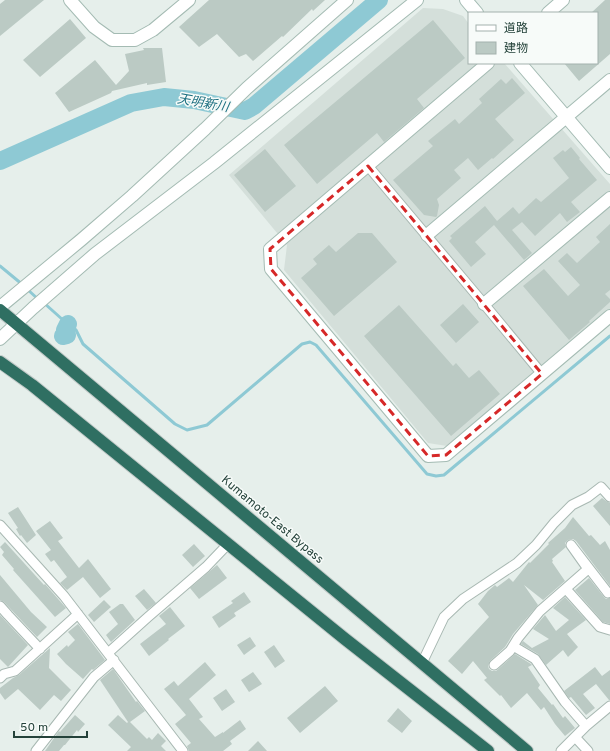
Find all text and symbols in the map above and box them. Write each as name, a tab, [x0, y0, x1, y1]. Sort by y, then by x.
legend	[468, 12, 598, 64]
text: 道路	[504, 21, 528, 37]
text: 建物	[504, 41, 528, 57]
water label: 天明新川	[176, 92, 232, 117]
street label: Kumamoto-East Bypass	[217, 472, 327, 568]
scale bar	[14, 713, 87, 739]
text: 50 m	[20, 720, 48, 736]

